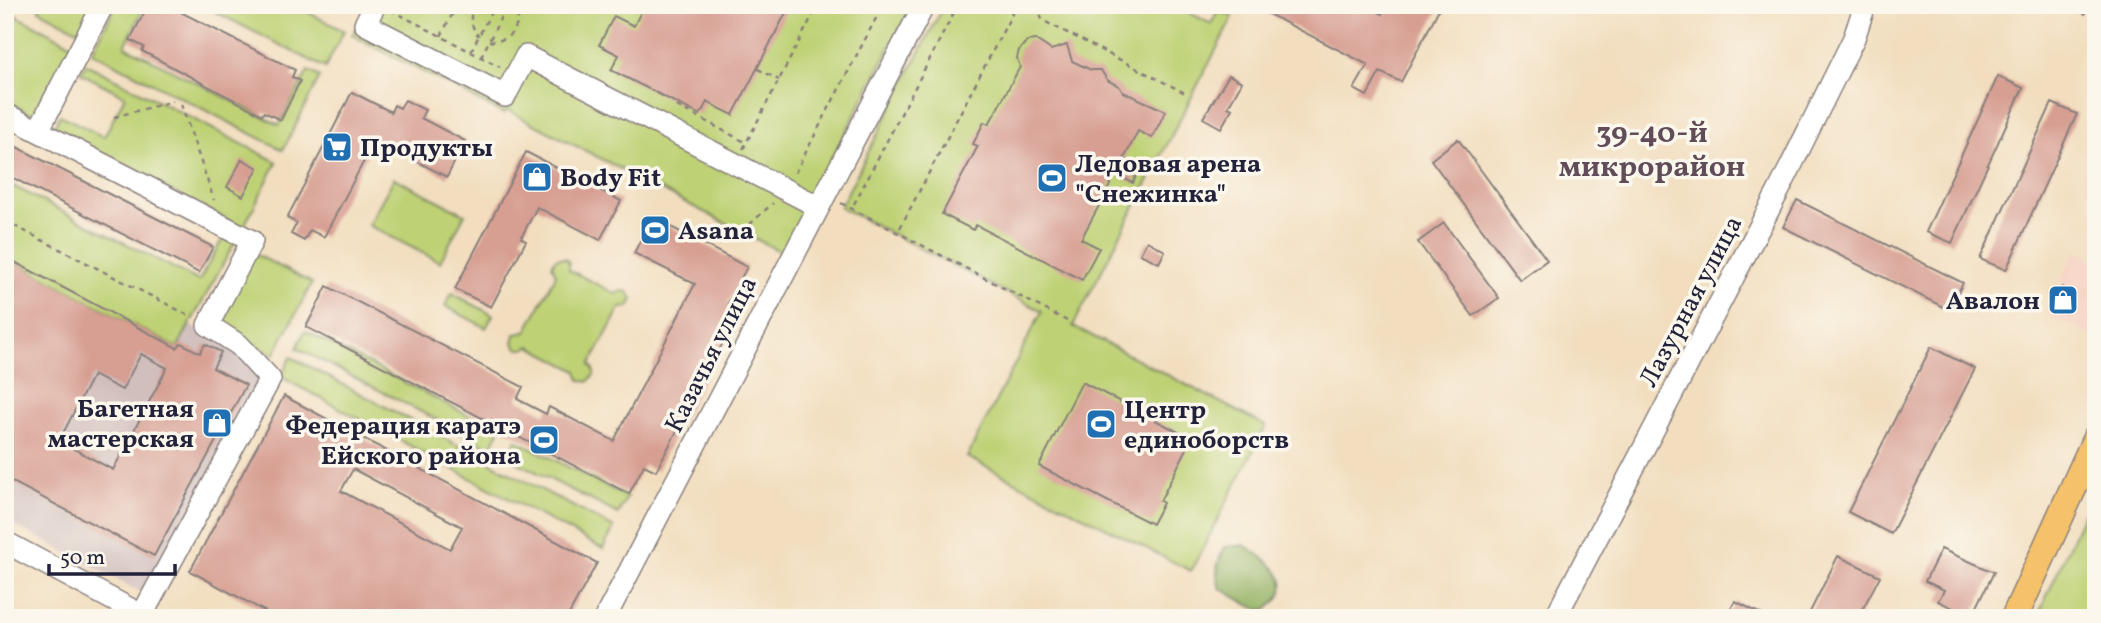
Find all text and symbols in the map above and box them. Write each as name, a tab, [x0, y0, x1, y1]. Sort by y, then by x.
district label: 39-40-й микрорайон	[1559, 113, 1745, 189]
supermarket icon: Продукты	[320, 130, 354, 164]
place label: Продукты	[360, 131, 493, 167]
place label: Ледовая арена "Снежинка"	[1075, 147, 1261, 213]
shop icon: Body Fit	[520, 160, 554, 194]
place label: Body Fit	[560, 161, 661, 197]
sports icon: Ледовая арена "Снежинка"	[1035, 161, 1069, 195]
street label: Лазурная улица	[1631, 210, 1752, 394]
sports icon: Asana	[638, 213, 672, 247]
place label: Asana	[678, 214, 754, 250]
street label: Казачья улица	[657, 270, 767, 439]
shop icon: Авалон	[2046, 283, 2080, 317]
place label: Авалон	[1946, 284, 2040, 320]
place label: Багетная мастерская	[48, 392, 194, 458]
place label: Центр единоборств	[1124, 393, 1289, 459]
shop icon: Багетная мастерская	[200, 406, 234, 440]
sports icon: Центр единоборств	[1084, 407, 1118, 441]
place label: Федерация каратэ Ейского района	[285, 409, 521, 475]
sports icon: Федерация каратэ Ейского района	[527, 423, 561, 457]
scale bar	[49, 532, 175, 576]
text: 50 m	[60, 544, 105, 573]

